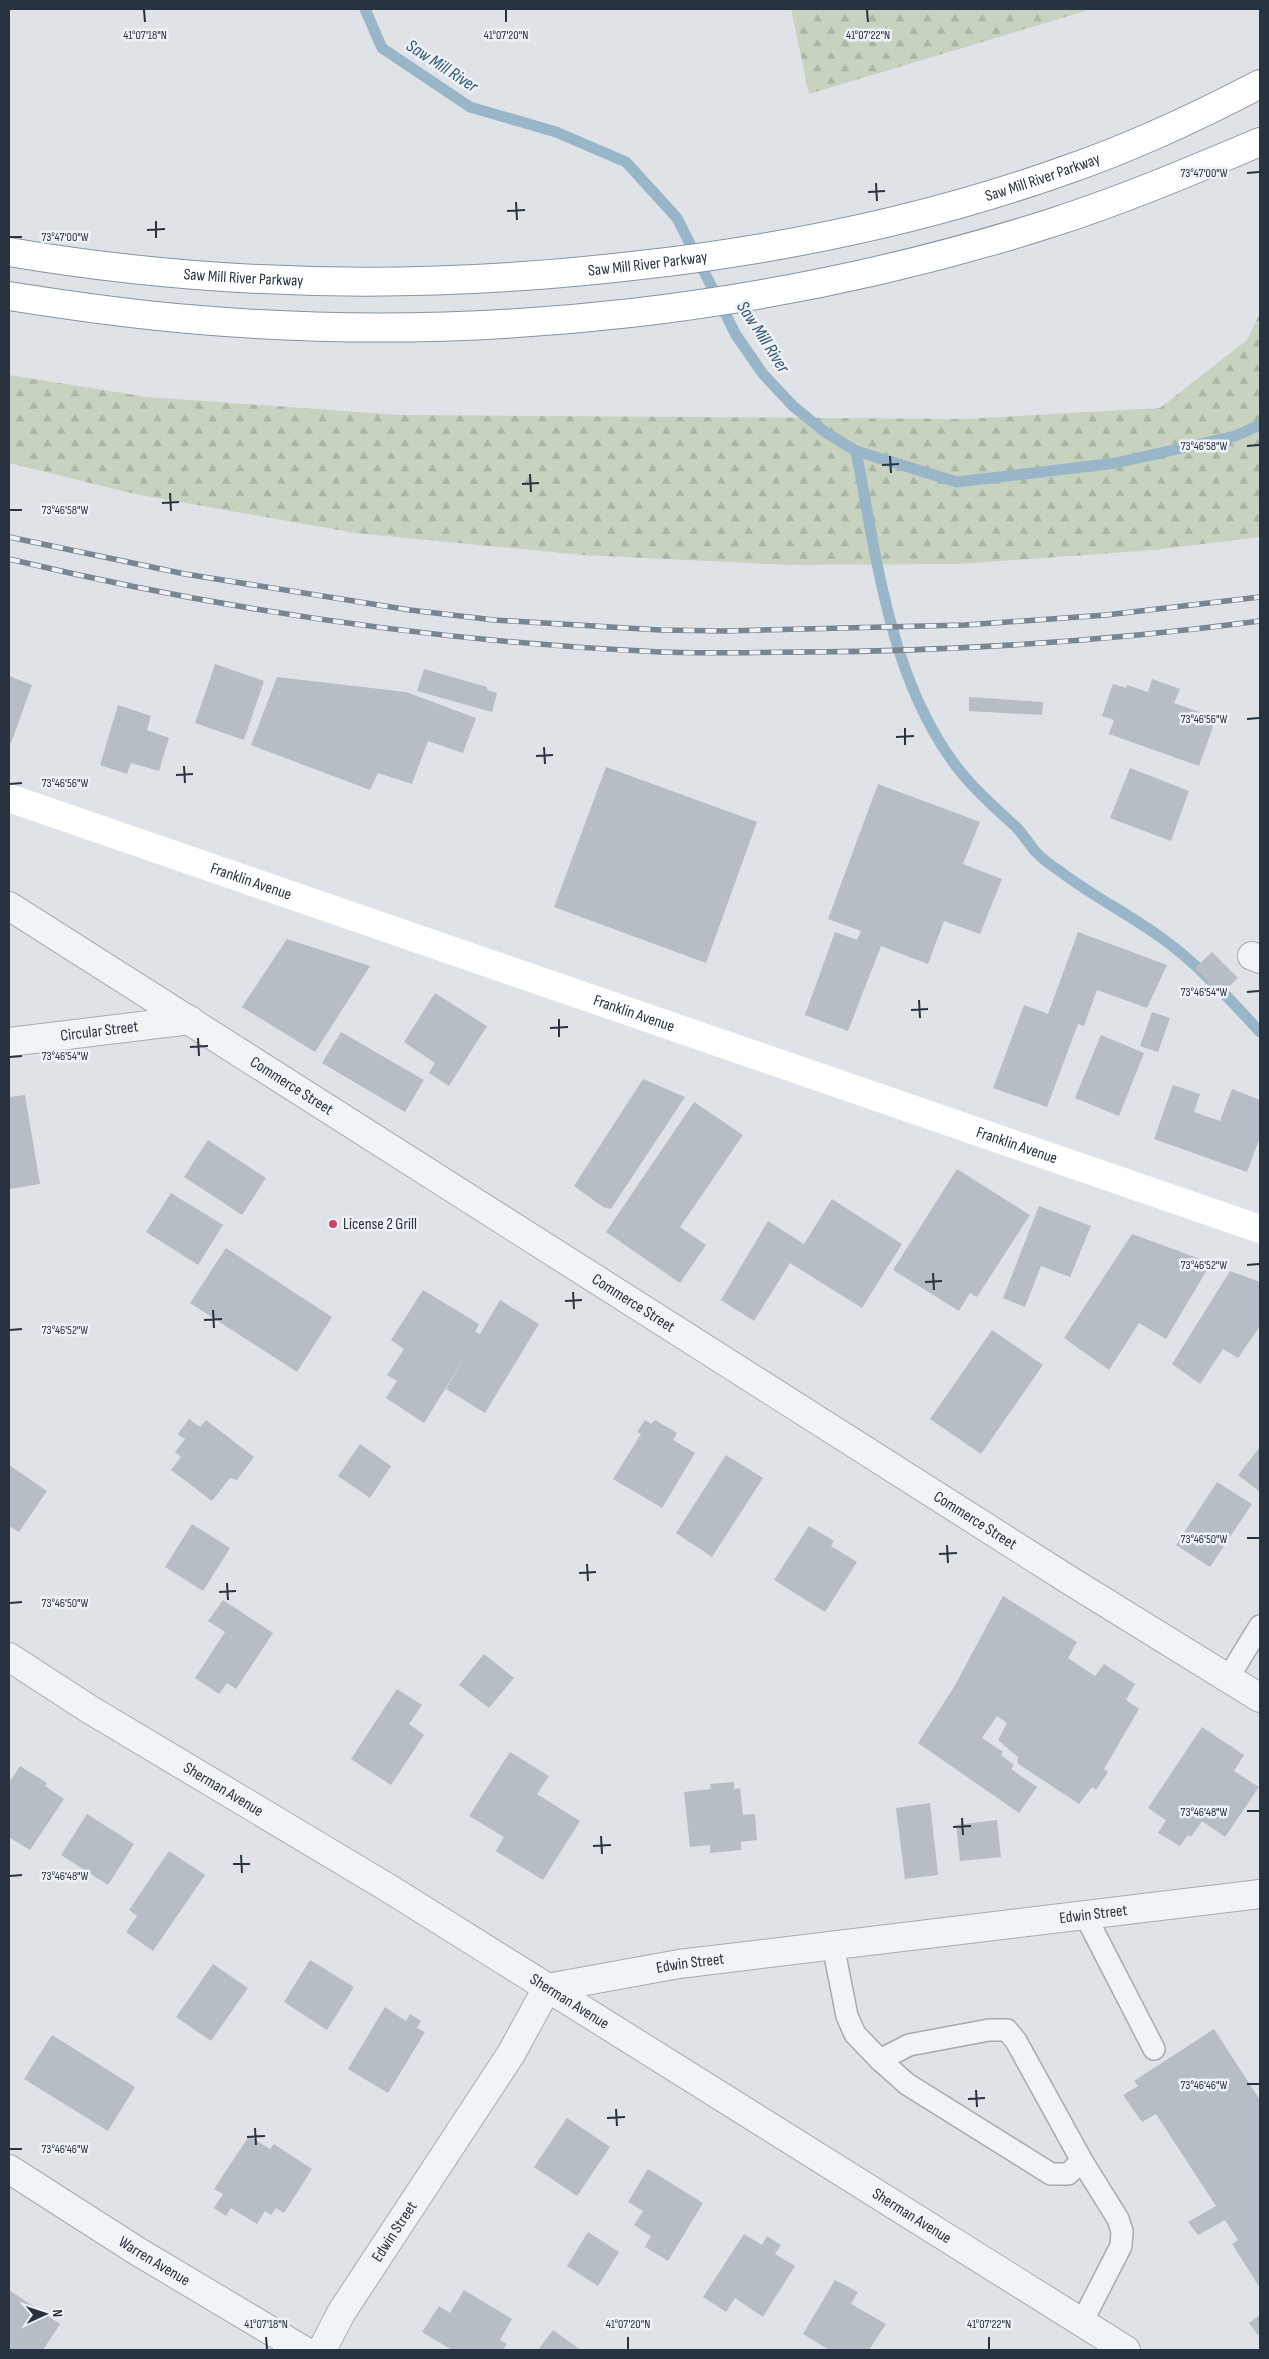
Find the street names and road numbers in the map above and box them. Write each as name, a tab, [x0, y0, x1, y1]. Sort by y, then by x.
street label: Saw Mill River Parkway	[983, 149, 1103, 205]
street label: Saw Mill River Parkway	[587, 247, 709, 280]
street label: Saw Mill River Parkway	[183, 265, 304, 290]
street label: Franklin Avenue	[208, 859, 294, 904]
street label: Franklin Avenue	[591, 991, 677, 1036]
street label: Circular Street	[59, 1017, 139, 1045]
street label: Commerce Street	[247, 1052, 337, 1119]
street label: Franklin Avenue	[974, 1122, 1060, 1168]
street label: Commerce Street	[588, 1270, 679, 1337]
street label: Commerce Street	[930, 1487, 1020, 1554]
street label: Sherman Avenue	[180, 1758, 267, 1821]
street label: Edwin Street	[1058, 1901, 1128, 1928]
street label: Edwin Street	[655, 1949, 725, 1977]
street label: Sherman Avenue	[526, 1970, 613, 2033]
street label: Sherman Avenue	[869, 2184, 955, 2248]
street label: Edwin Street	[368, 2198, 421, 2265]
street label: Warren Avenue	[115, 2232, 193, 2290]

